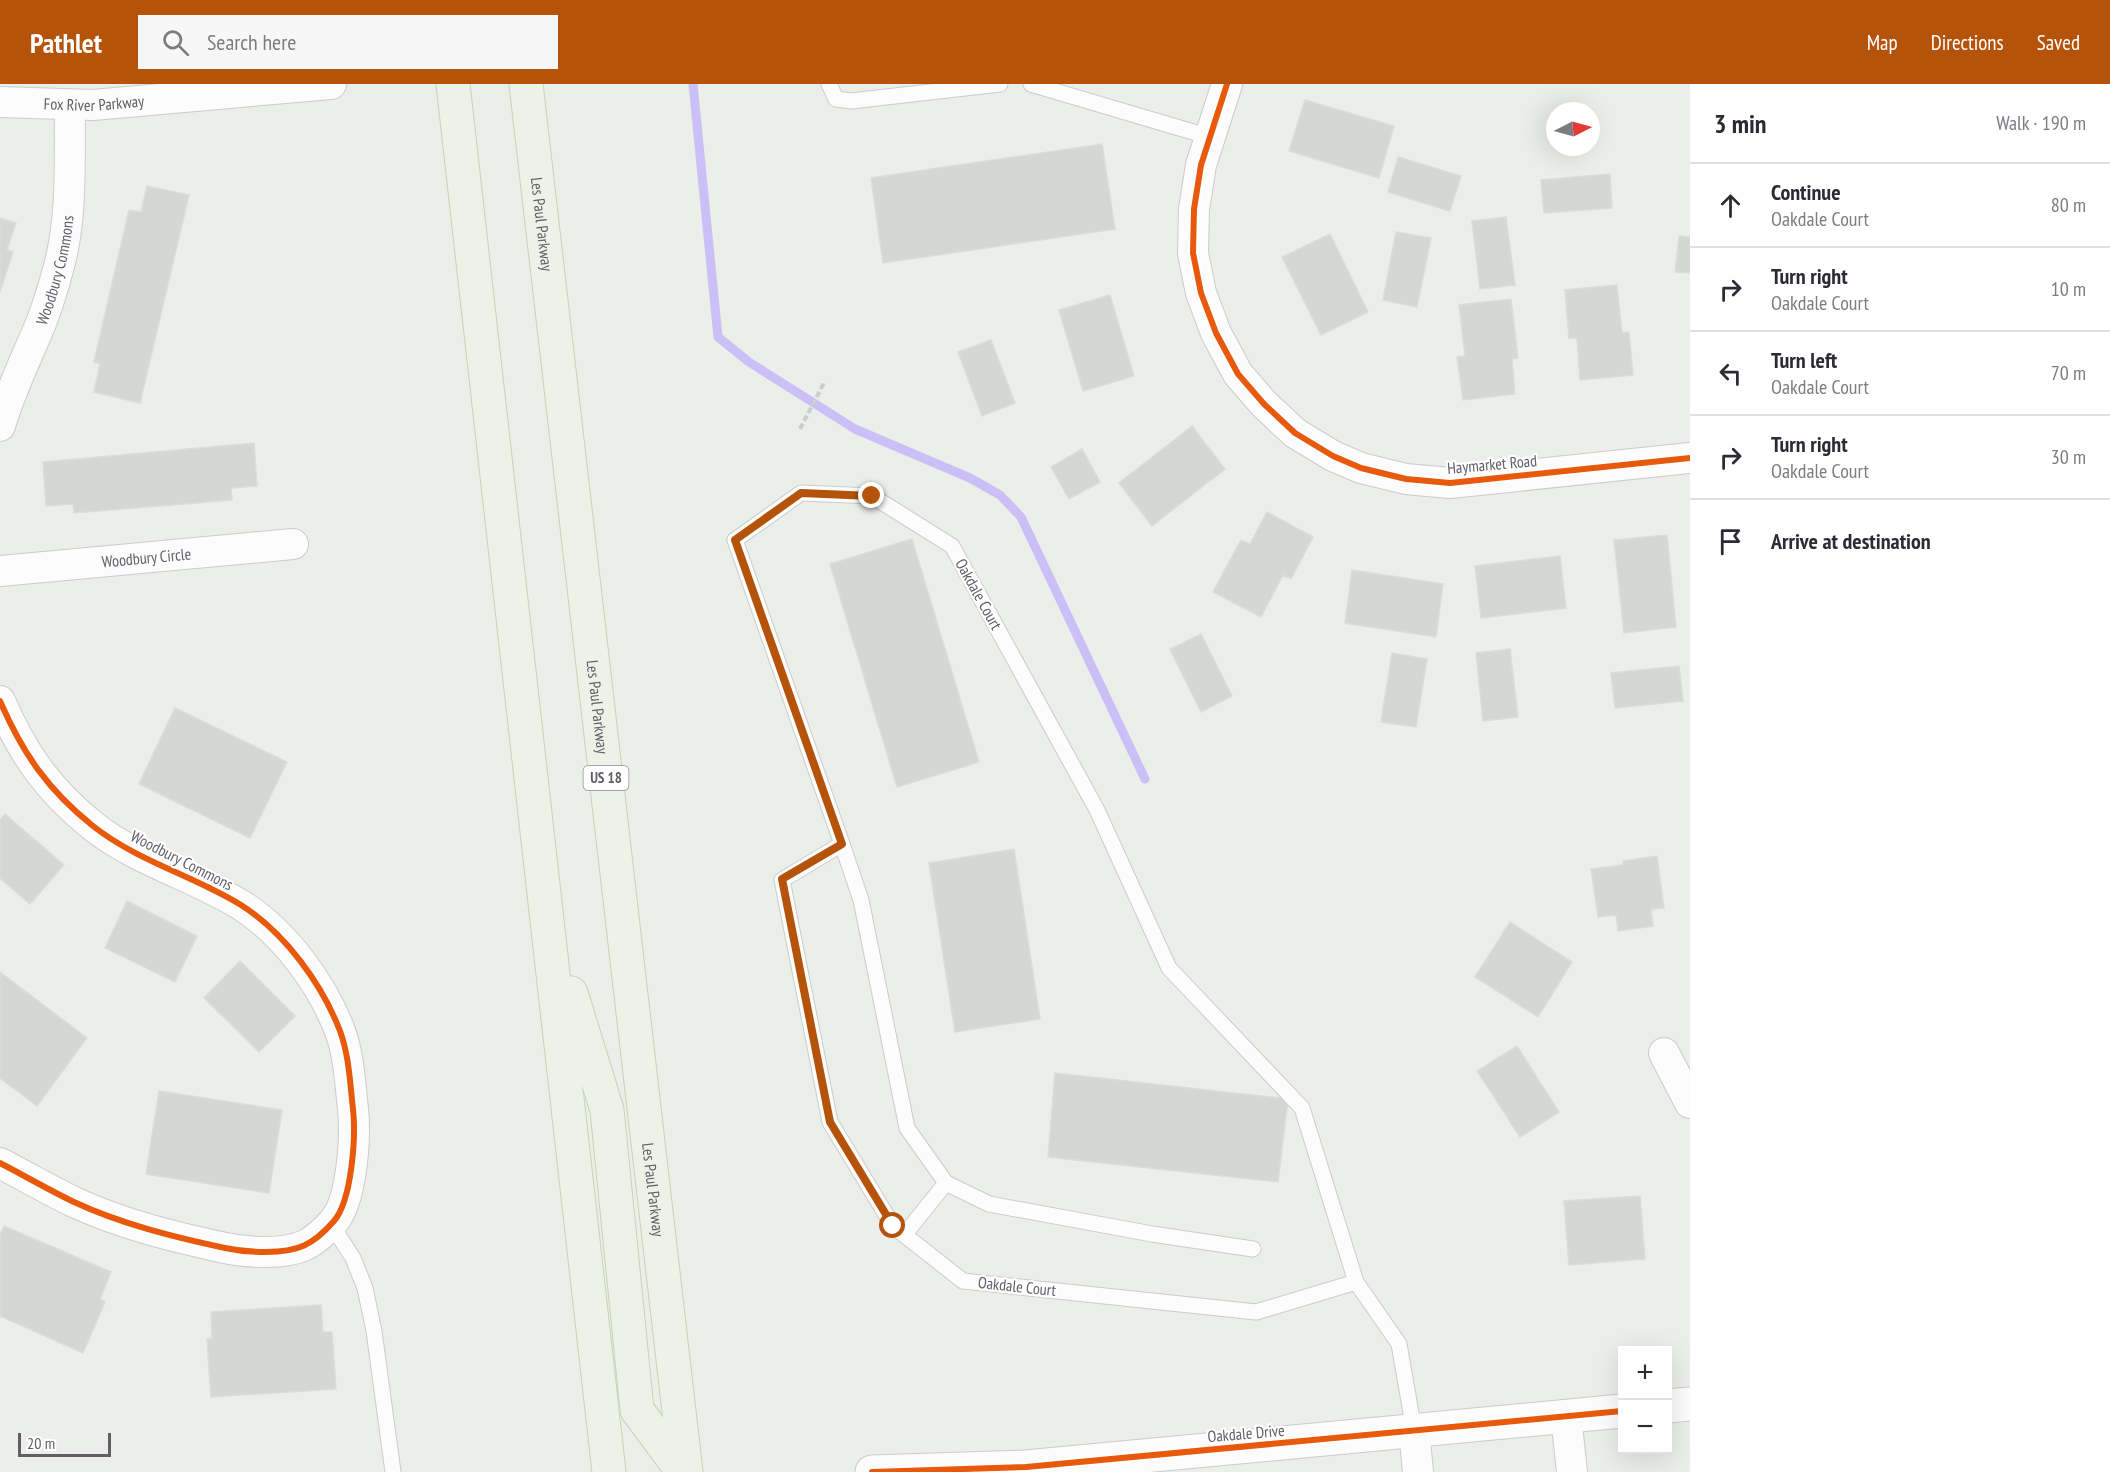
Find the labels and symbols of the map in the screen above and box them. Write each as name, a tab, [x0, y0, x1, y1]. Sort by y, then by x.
street label: Fox River Parkway	[43, 91, 145, 115]
north arrow	[1546, 102, 1600, 156]
street label: Les Paul Parkway	[527, 176, 557, 272]
street label: Woodbury Commons	[31, 214, 78, 328]
street label: Haymarket Road	[1446, 450, 1538, 478]
route end	[858, 482, 884, 508]
street label: Woodbury Circle	[101, 543, 192, 572]
street label: Oakdale Court	[951, 555, 1007, 634]
street label: Les Paul Parkway	[582, 659, 613, 755]
road number: US 18	[584, 766, 628, 790]
street label: Woodbury Commons	[128, 826, 236, 894]
street label: Les Paul Parkway	[638, 1142, 669, 1238]
route start	[879, 1212, 905, 1238]
street label: Oakdale Court	[977, 1272, 1058, 1300]
street label: Oakdale Drive	[1207, 1420, 1285, 1446]
scale bar	[18, 1430, 111, 1458]

